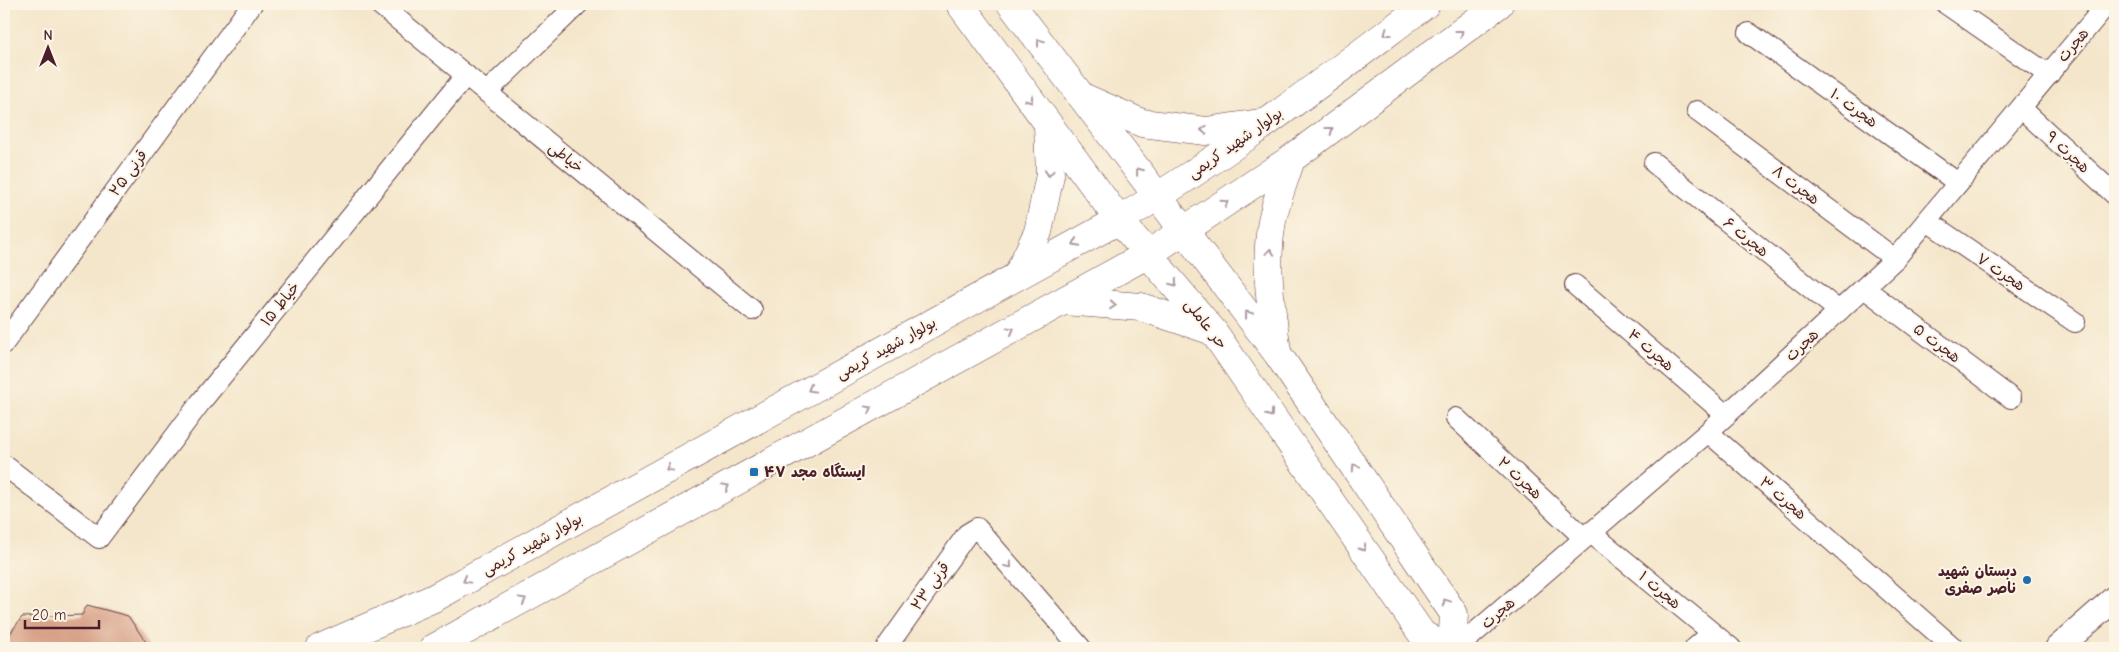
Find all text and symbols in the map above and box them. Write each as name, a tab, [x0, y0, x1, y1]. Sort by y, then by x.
north arrow	[22, 22, 72, 72]
street label: هجرت	[2054, 24, 2092, 66]
text: N	[43, 27, 53, 44]
one-way arrow	[1383, 27, 1393, 36]
one-way arrow	[1454, 30, 1463, 38]
one-way arrow	[1038, 39, 1046, 48]
street label: هجرت ۱۰	[1827, 85, 1881, 131]
one-way arrow	[1024, 94, 1033, 104]
street label: بولوار شهید کریمی	[1184, 104, 1286, 183]
one-way arrow	[1199, 125, 1207, 135]
one-way arrow	[1324, 127, 1333, 135]
street label: هجرت ۹	[2042, 127, 2094, 177]
street label: خیاطی	[545, 138, 587, 177]
street label: قرنی ۲۵	[105, 146, 152, 200]
street label: هجرت ۸	[1769, 161, 1823, 209]
one-way arrow	[1136, 167, 1145, 177]
one-way arrow	[1043, 170, 1054, 178]
one-way arrow	[1219, 200, 1228, 209]
street label: هجرت ۶	[1720, 213, 1772, 261]
one-way arrow	[1073, 237, 1082, 247]
one-way arrow	[1264, 248, 1275, 256]
street label: هجرت ۷	[1973, 249, 2029, 295]
street label: خیاط ۱۵	[257, 278, 303, 330]
one-way arrow	[1168, 278, 1177, 287]
street label: حر عاملی	[1180, 295, 1231, 353]
one-way arrow	[1109, 299, 1117, 310]
one-way arrow	[1245, 310, 1254, 320]
street label: بولوار شهید کریمی	[833, 313, 940, 384]
street label: هجرت ۵	[1910, 319, 1964, 367]
street label: هجرت ۴	[1624, 325, 1678, 375]
street label: هجرت	[1782, 325, 1822, 365]
one-way arrow	[1005, 327, 1014, 337]
one-way arrow	[808, 383, 817, 393]
one-way arrow	[863, 405, 872, 415]
one-way arrow	[1264, 408, 1273, 418]
street label: هجرت ۲	[1494, 453, 1546, 503]
one-way arrow	[665, 461, 674, 471]
place label: ایستگاه مجد ۴۷	[764, 462, 866, 481]
one-way arrow	[1352, 464, 1361, 473]
marker: ایستگاه مجد ۴۷	[748, 466, 760, 478]
street label: هجرت ۳	[1756, 473, 1810, 523]
one-way arrow	[721, 484, 730, 494]
street label: بولوار شهید کریمی	[479, 509, 586, 580]
one-way arrow	[1357, 542, 1366, 552]
street label: قرنی ۲۳	[907, 558, 954, 614]
one-way arrow	[1004, 560, 1013, 569]
place label: دبستان شهید ناصر صفری	[1938, 562, 2017, 597]
street label: هجرت ۱	[1635, 567, 1685, 613]
one-way arrow	[462, 574, 471, 584]
marker: دبستان شهید ناصر صفری	[2021, 574, 2033, 586]
street label: هجرت	[1477, 593, 1519, 633]
one-way arrow	[517, 596, 526, 606]
scale bar	[25, 597, 99, 629]
one-way arrow	[1443, 598, 1452, 608]
text: 20 m	[32, 606, 66, 624]

